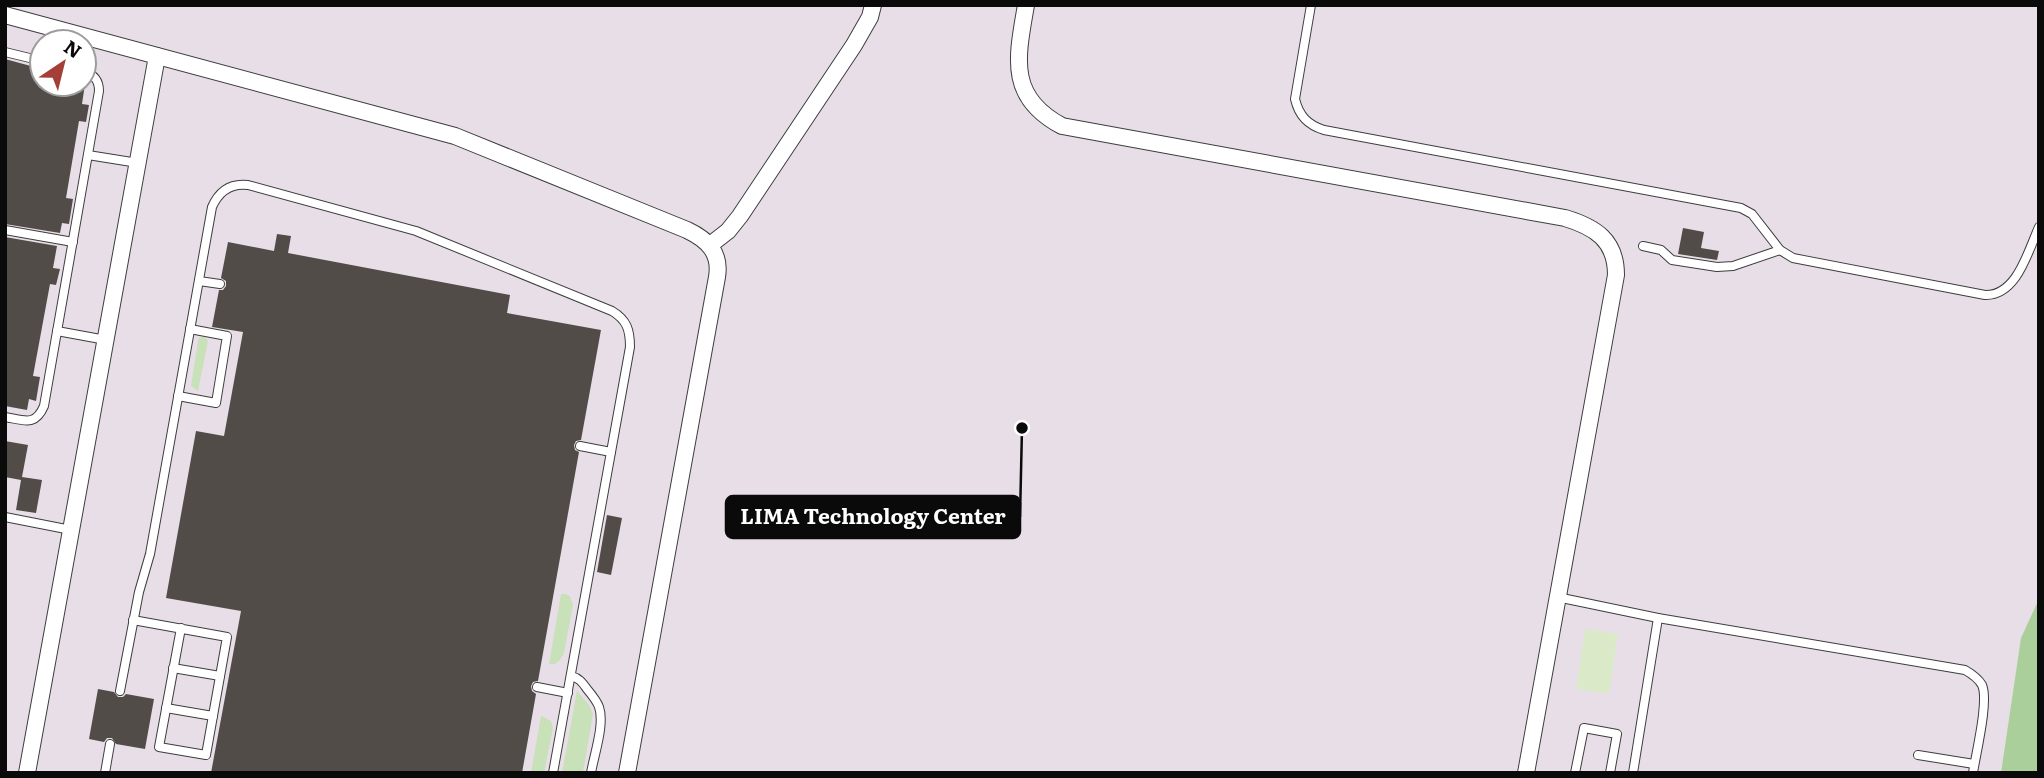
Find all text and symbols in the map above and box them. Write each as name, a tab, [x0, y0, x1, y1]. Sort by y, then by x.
north arrow	[28, 28, 98, 98]
text: N	[59, 32, 88, 64]
callout: LIMA Technology Center	[726, 496, 1020, 538]
text: LIMA Technology Center	[740, 499, 1006, 530]

